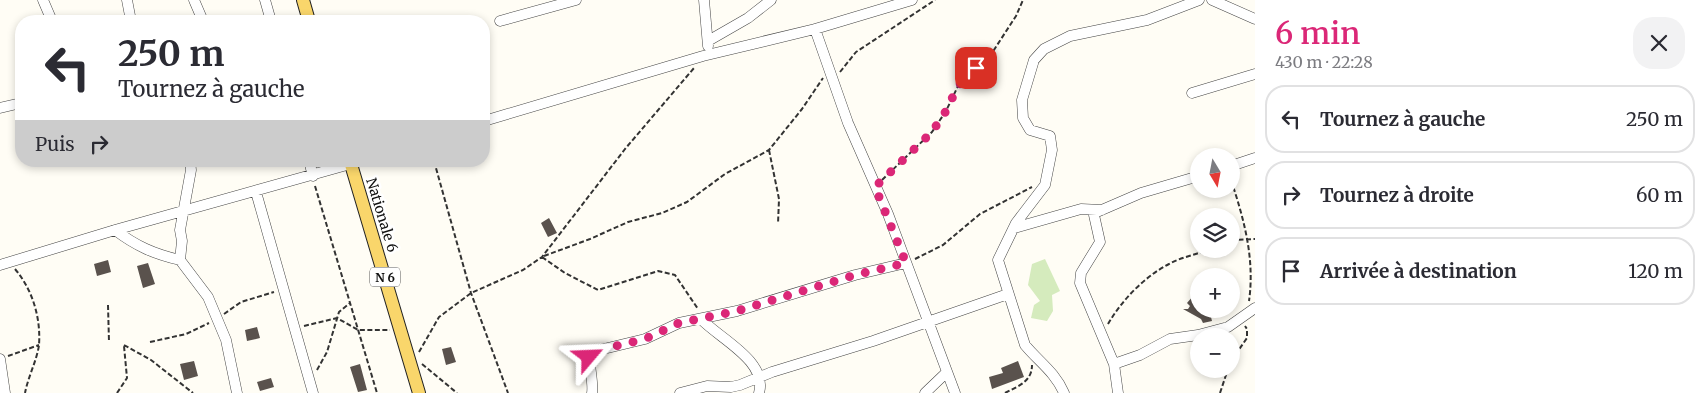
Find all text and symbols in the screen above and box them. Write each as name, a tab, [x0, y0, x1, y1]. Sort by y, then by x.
text: 6 min	[1275, 14, 1360, 52]
button: close	[1633, 17, 1685, 69]
text: 250 m	[118, 32, 224, 76]
icon: left	[35, 35, 100, 100]
pin	[955, 47, 997, 89]
text: 430 m · 22:28	[1275, 52, 1373, 72]
icon: arrive	[962, 54, 990, 82]
text: Tournez à gauche	[118, 75, 305, 103]
icon: left	[1277, 105, 1305, 133]
text: Tournez à gauche	[1320, 107, 1485, 131]
text: 250 m	[1626, 107, 1683, 131]
icon: right	[85, 130, 113, 158]
text: Puis	[35, 132, 75, 156]
north arrow	[1190, 148, 1240, 198]
map controls	[1190, 148, 1240, 378]
street label: Nationale 6	[362, 176, 402, 254]
icon: right	[1277, 181, 1305, 209]
text: Tournez à droite	[1320, 183, 1474, 207]
text: 60 m	[1636, 183, 1683, 207]
button: layers	[1190, 208, 1240, 258]
icon: arrive	[1277, 257, 1305, 285]
text: Arrivée à destination	[1320, 259, 1517, 283]
text: 120 m	[1628, 259, 1683, 283]
road number: N 6	[370, 268, 400, 286]
button: +	[1190, 268, 1240, 318]
button: −	[1190, 328, 1240, 378]
position arrow	[562, 330, 614, 382]

